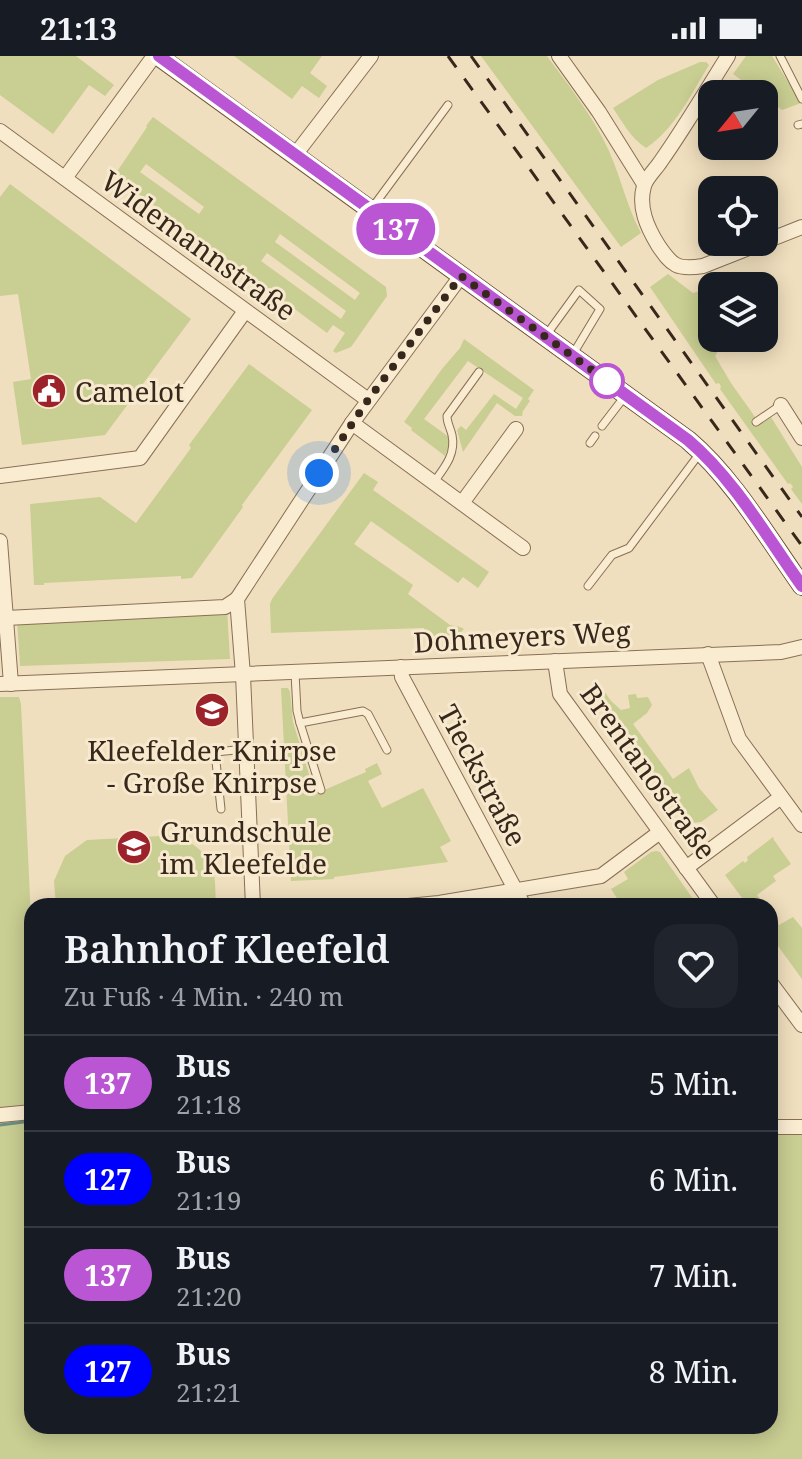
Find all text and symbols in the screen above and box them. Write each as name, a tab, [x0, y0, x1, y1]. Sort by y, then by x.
text: 21:13	[40, 8, 117, 49]
north arrow	[698, 80, 778, 160]
map controls	[698, 80, 778, 352]
street label: Widemannstraße	[94, 161, 304, 329]
button: locate	[698, 176, 778, 256]
line badge: 137	[350, 203, 442, 255]
text: 137	[372, 210, 420, 248]
button: layers	[698, 272, 778, 352]
unlabelled marker	[590, 364, 624, 398]
public building icon: Camelot	[30, 372, 68, 410]
place label: Camelot	[75, 372, 184, 410]
your location	[299, 453, 339, 493]
street label: Dohmeyers Weg	[412, 611, 632, 661]
street label: Brentanostraße	[572, 676, 726, 866]
school or university icon: Kleefelder Knirpse - Große Knirpse	[193, 691, 231, 729]
street label: Tieckstraße	[430, 698, 536, 852]
place label: Kleefelder Knirpse - Große Knirpse	[87, 731, 337, 801]
place label: Grundschule im Kleefelde	[160, 812, 332, 882]
school or university icon: Grundschule im Kleefelde	[115, 828, 153, 866]
text: Bahnhof Kleefeld	[64, 922, 390, 974]
button: heart	[654, 924, 738, 1008]
text: Zu Fuß · 4 Min. · 240 m	[64, 978, 344, 1014]
text: Bus	[176, 1045, 231, 1086]
text: 5 Min.	[649, 1063, 738, 1104]
text: 137	[84, 1064, 132, 1102]
text: 21:18	[176, 1086, 242, 1122]
text: Bus	[176, 1141, 231, 1182]
text: 6 Min.	[649, 1159, 738, 1200]
text: 127	[84, 1160, 132, 1198]
text: 21:19	[176, 1182, 242, 1218]
text: Bus	[176, 1237, 231, 1278]
text: 7 Min.	[649, 1255, 738, 1296]
text: 137	[84, 1256, 132, 1294]
text: 21:20	[176, 1278, 242, 1314]
text: Bus	[176, 1333, 231, 1374]
text: 8 Min.	[649, 1351, 738, 1392]
text: 127	[84, 1352, 132, 1390]
text: 21:21	[176, 1374, 242, 1410]

